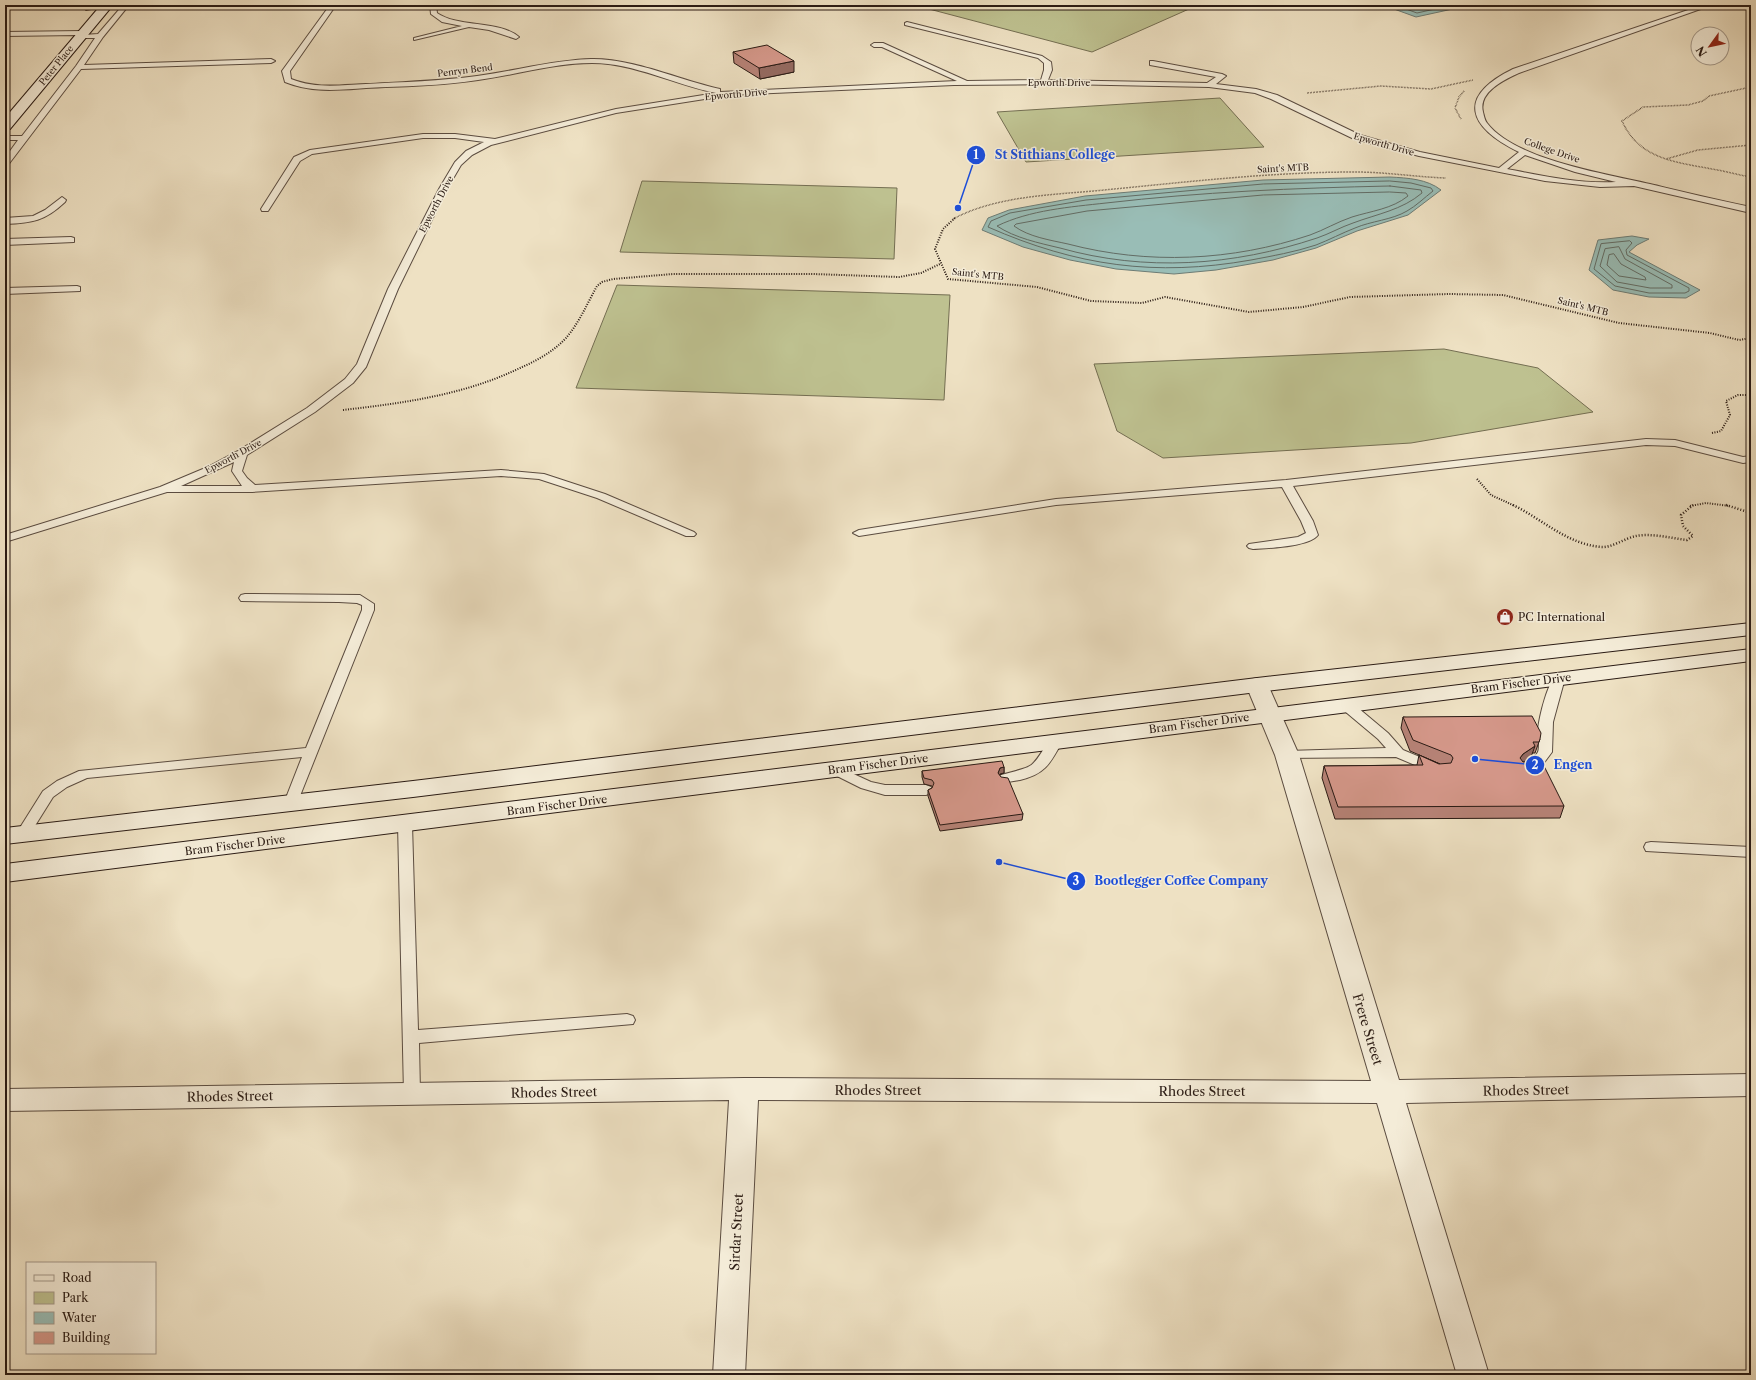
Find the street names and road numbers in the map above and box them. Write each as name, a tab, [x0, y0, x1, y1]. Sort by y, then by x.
street label: Peter Place	[37, 43, 75, 87]
street label: Penryn Bend	[437, 61, 494, 79]
street label: Epworth Drive	[1028, 77, 1090, 88]
street label: Epworth Drive	[704, 86, 768, 102]
street label: Epworth Drive	[1352, 130, 1416, 158]
street label: College Drive	[1523, 135, 1581, 165]
street label: Saint's MTB	[1257, 161, 1309, 175]
street label: Epworth Drive	[416, 174, 456, 234]
street label: Saint's MTB	[952, 266, 1004, 282]
street label: Saint's MTB	[1556, 294, 1610, 318]
street label: Epworth Drive	[203, 436, 263, 476]
street label: Bram Fischer Drive	[1470, 670, 1572, 696]
street label: Bram Fischer Drive	[1148, 710, 1250, 736]
street label: Bram Fischer Drive	[827, 751, 929, 777]
street label: Bram Fischer Drive	[506, 792, 608, 818]
street label: Bram Fischer Drive	[184, 832, 286, 858]
street label: Frere Street	[1350, 991, 1387, 1067]
street label: Rhodes Street	[1482, 1081, 1570, 1099]
street label: Rhodes Street	[835, 1082, 922, 1098]
street label: Rhodes Street	[510, 1083, 598, 1101]
street label: Rhodes Street	[1159, 1083, 1246, 1099]
street label: Rhodes Street	[186, 1087, 274, 1105]
street label: Sirdar Street	[726, 1193, 746, 1271]

